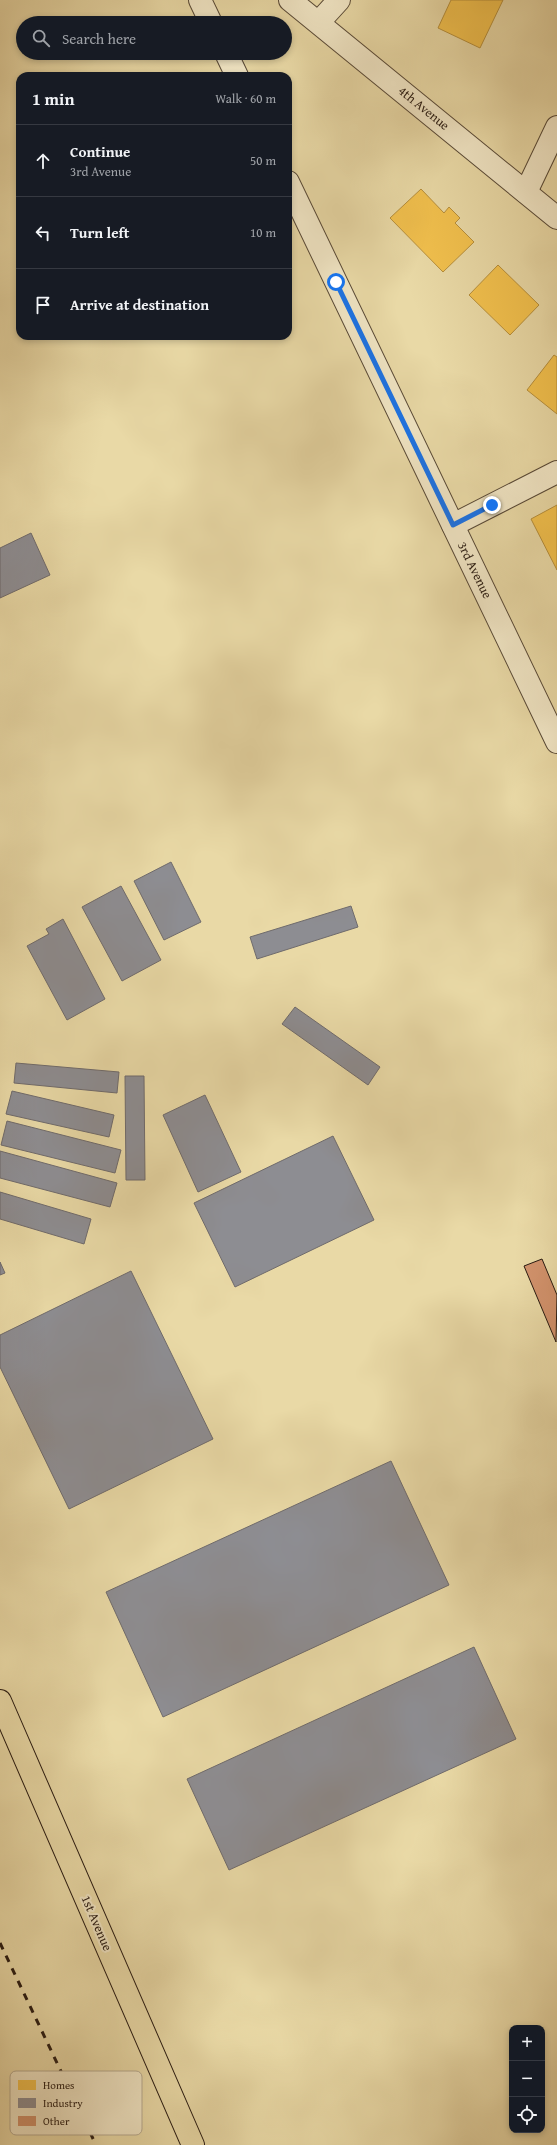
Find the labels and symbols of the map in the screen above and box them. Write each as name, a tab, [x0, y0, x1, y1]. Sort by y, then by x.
street label: 4th Avenue	[394, 81, 454, 135]
route start	[327, 273, 345, 291]
route end	[483, 496, 501, 514]
street label: 3rd Avenue	[453, 538, 497, 602]
street label: 1st Avenue	[77, 1892, 117, 1954]
legend	[10, 2071, 142, 2135]
text: Homes	[43, 2077, 74, 2093]
text: Industry	[43, 2095, 83, 2111]
text: Other	[43, 2113, 70, 2129]

